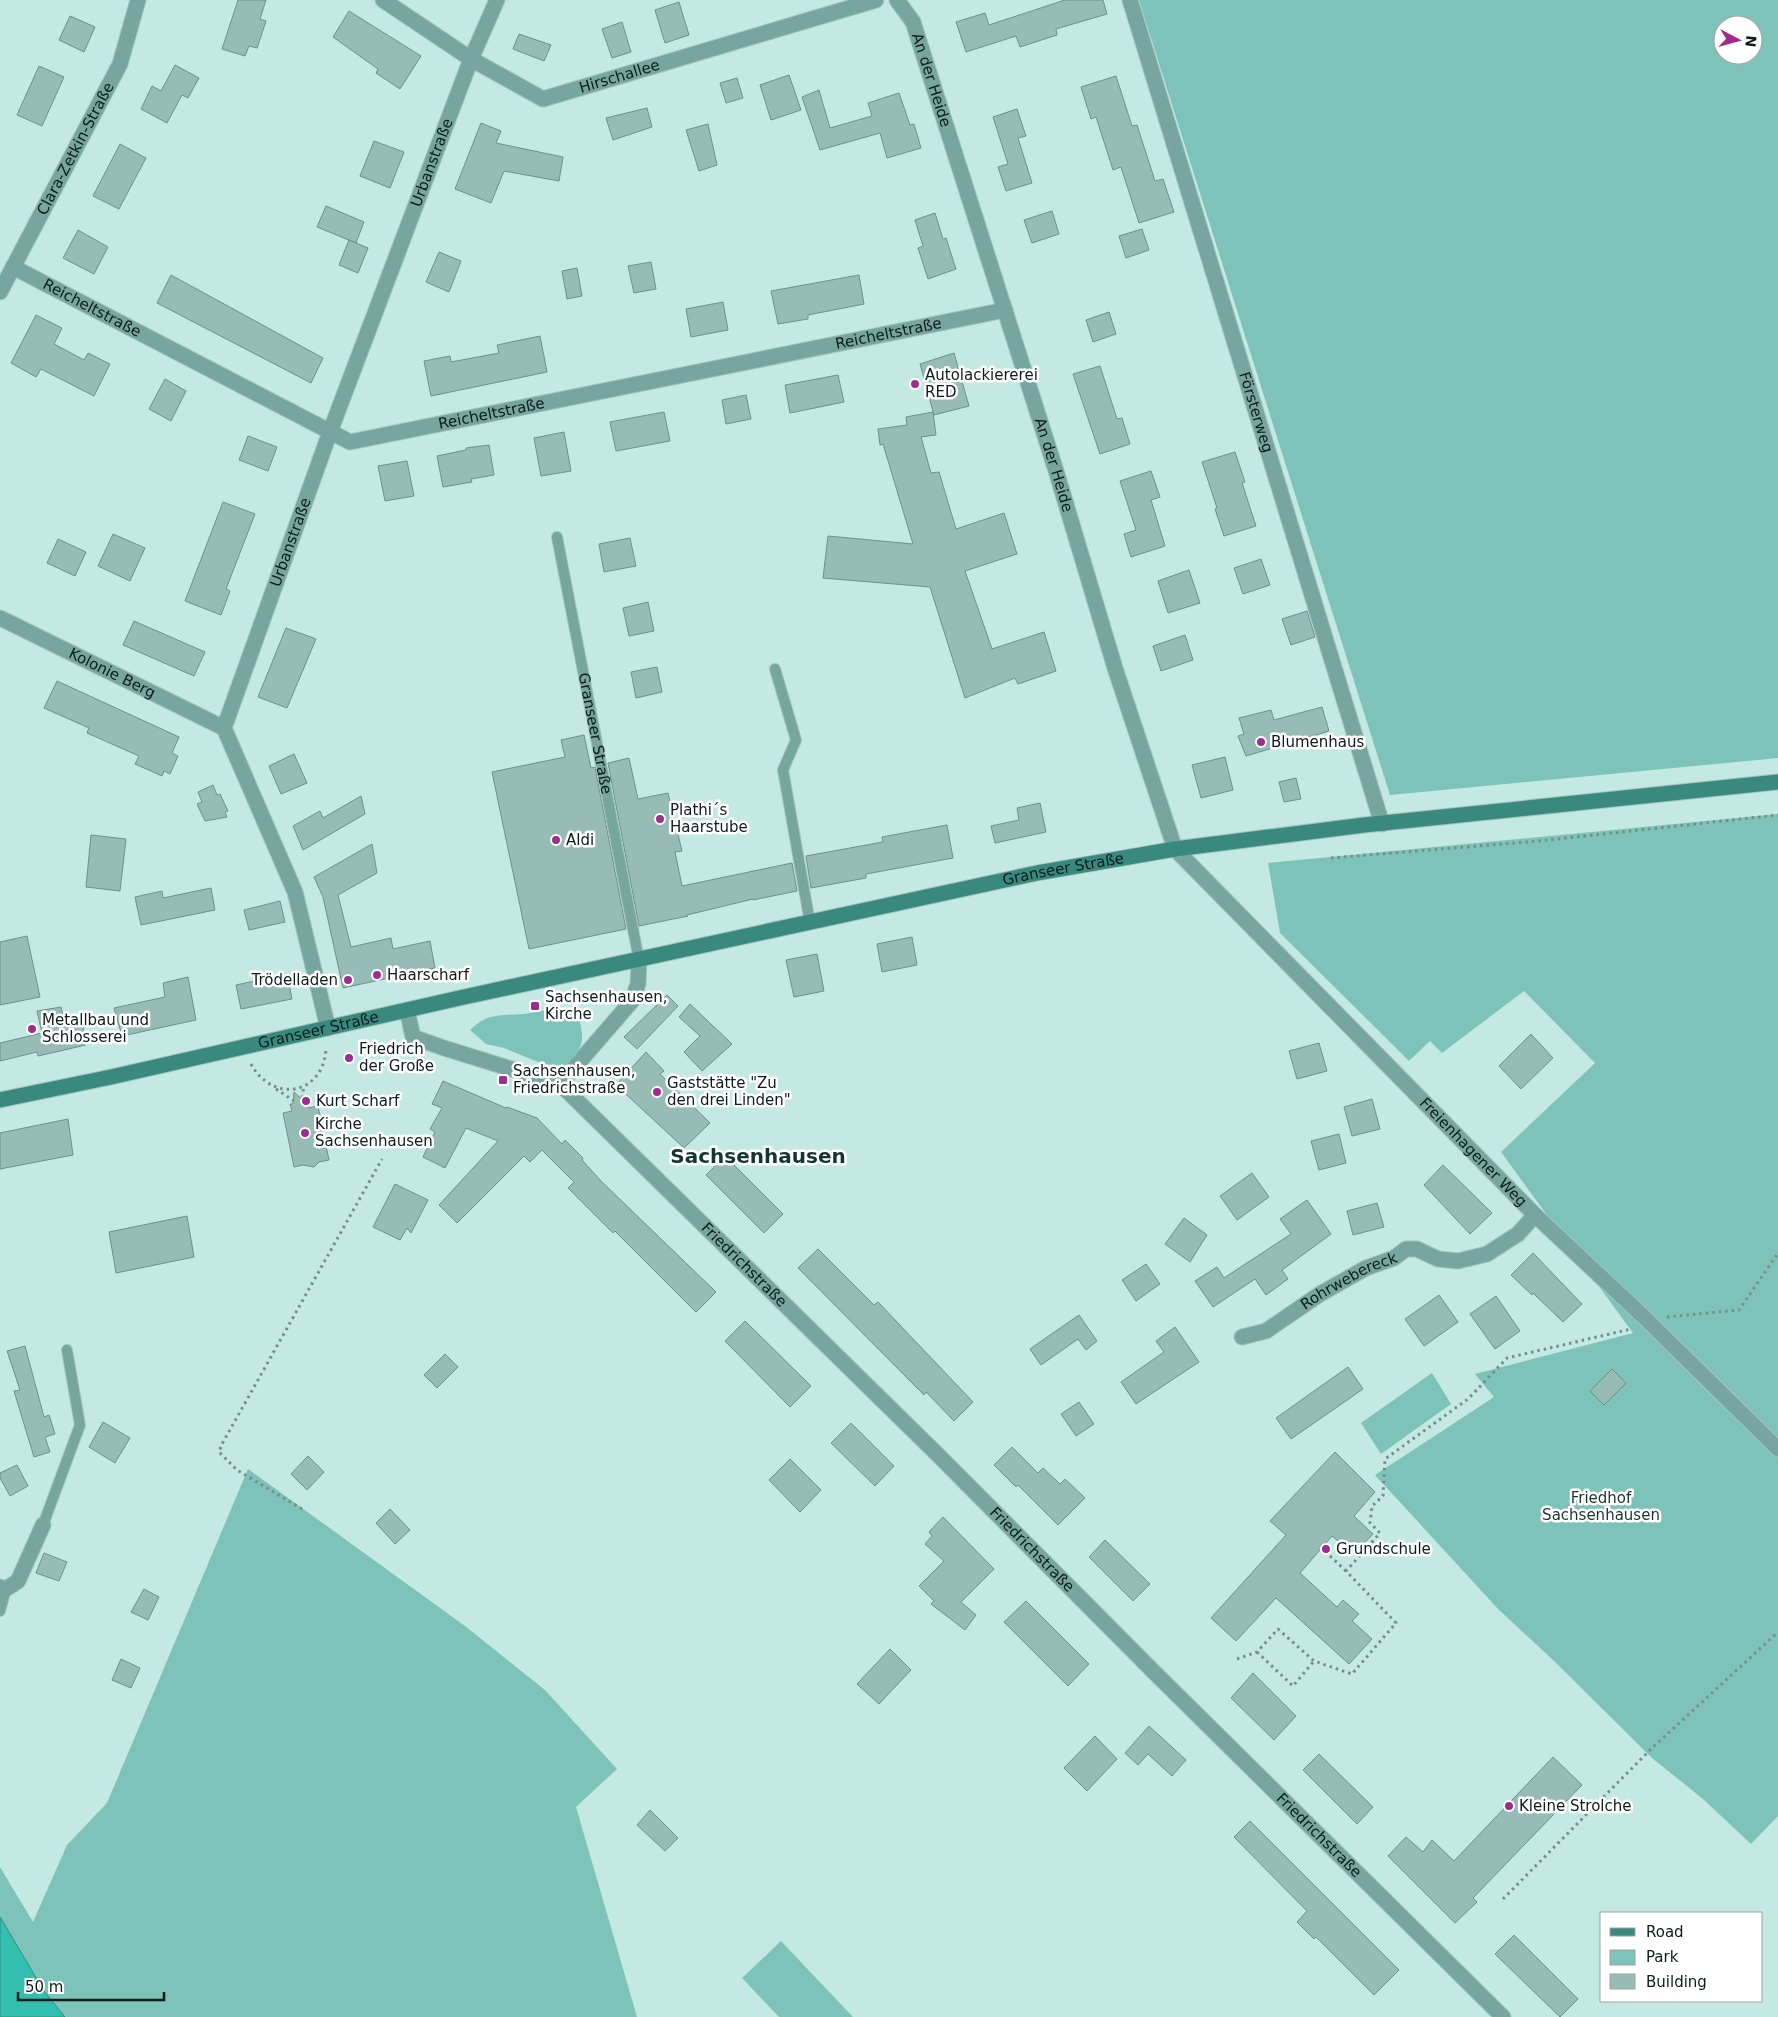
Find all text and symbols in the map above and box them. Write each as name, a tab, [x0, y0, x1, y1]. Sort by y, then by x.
north arrow	[1713, 15, 1763, 65]
street label: An der Heide	[908, 31, 955, 129]
text: N	[1742, 35, 1759, 48]
street label: Hirschallee	[577, 56, 662, 97]
street label: Clara-Zetkin-Straße	[33, 79, 118, 218]
street label: Urbanstraße	[407, 116, 457, 209]
street label: Reicheltstraße	[40, 275, 144, 341]
street label: Reicheltstraße	[834, 314, 943, 353]
place label: Autolackiererei RED	[925, 366, 1038, 401]
street label: Försterweg	[1235, 370, 1277, 455]
marker: Autolackiererei RED	[909, 378, 921, 390]
street label: Reicheltstraße	[437, 394, 546, 433]
street label: An der Heide	[1031, 416, 1077, 514]
street label: Urbanstraße	[266, 495, 315, 589]
street label: Kolonie Berg	[66, 644, 158, 702]
street label: Granseer Straße	[574, 671, 616, 796]
place label: Blumenhaus	[1271, 733, 1365, 751]
marker: Blumenhaus	[1255, 736, 1267, 748]
place label: Plathi´s Haarstube	[670, 801, 748, 836]
marker: Plathi´s Haarstube	[654, 813, 666, 825]
place label: Aldi	[566, 831, 594, 849]
marker: Aldi	[550, 834, 562, 846]
street label: Granseer Straße	[1001, 849, 1125, 889]
place label: Haarscharf	[387, 966, 470, 984]
marker: Haarscharf	[371, 969, 383, 981]
place label: Trödelladen	[250, 971, 338, 989]
marker: Trödelladen	[342, 974, 354, 986]
place label: Sachsenhausen, Kirche	[545, 988, 668, 1023]
marker: Sachsenhausen, Kirche	[529, 1000, 541, 1012]
street label: Granseer Straße	[256, 1008, 380, 1052]
place label: Metallbau und Schlosserei	[42, 1011, 149, 1046]
marker: Metallbau und Schlosserei	[26, 1023, 38, 1035]
place label: Friedrich der Große	[359, 1040, 434, 1075]
marker: Friedrich der Große	[343, 1052, 355, 1064]
place label: Sachsenhausen, Friedrichstraße	[513, 1062, 636, 1097]
marker: Sachsenhausen, Friedrichstraße	[497, 1074, 509, 1086]
place label: Gaststätte "Zu den drei Linden"	[667, 1074, 791, 1109]
marker: Gaststätte "Zu den drei Linden"	[651, 1086, 663, 1098]
place label: Kurt Scharf	[316, 1092, 400, 1110]
street label: Freienhagener Weg	[1416, 1094, 1531, 1210]
marker: Kurt Scharf	[300, 1095, 312, 1107]
place label: Kirche Sachsenhausen	[315, 1115, 433, 1150]
marker: Kirche Sachsenhausen	[299, 1127, 311, 1139]
district label: Sachsenhausen	[670, 1144, 846, 1168]
street label: Friedrichstraße	[698, 1219, 791, 1311]
street label: Rohrwebereck	[1297, 1249, 1400, 1314]
park label: Friedhof Sachsenhausen	[1542, 1489, 1660, 1524]
street label: Friedrichstraße	[986, 1503, 1078, 1596]
place label: Grundschule	[1336, 1540, 1431, 1558]
marker: Grundschule	[1320, 1543, 1332, 1555]
street label: Friedrichstraße	[1273, 1789, 1365, 1881]
place label: Kleine Strolche	[1519, 1797, 1631, 1815]
marker: Kleine Strolche	[1503, 1800, 1515, 1812]
legend	[1600, 1912, 1763, 2002]
text: Road	[1646, 1923, 1684, 1941]
text: Park	[1646, 1948, 1679, 1966]
scale bar	[18, 1970, 164, 2002]
text: Building	[1646, 1973, 1707, 1991]
text: 50 m	[25, 1978, 63, 1996]

